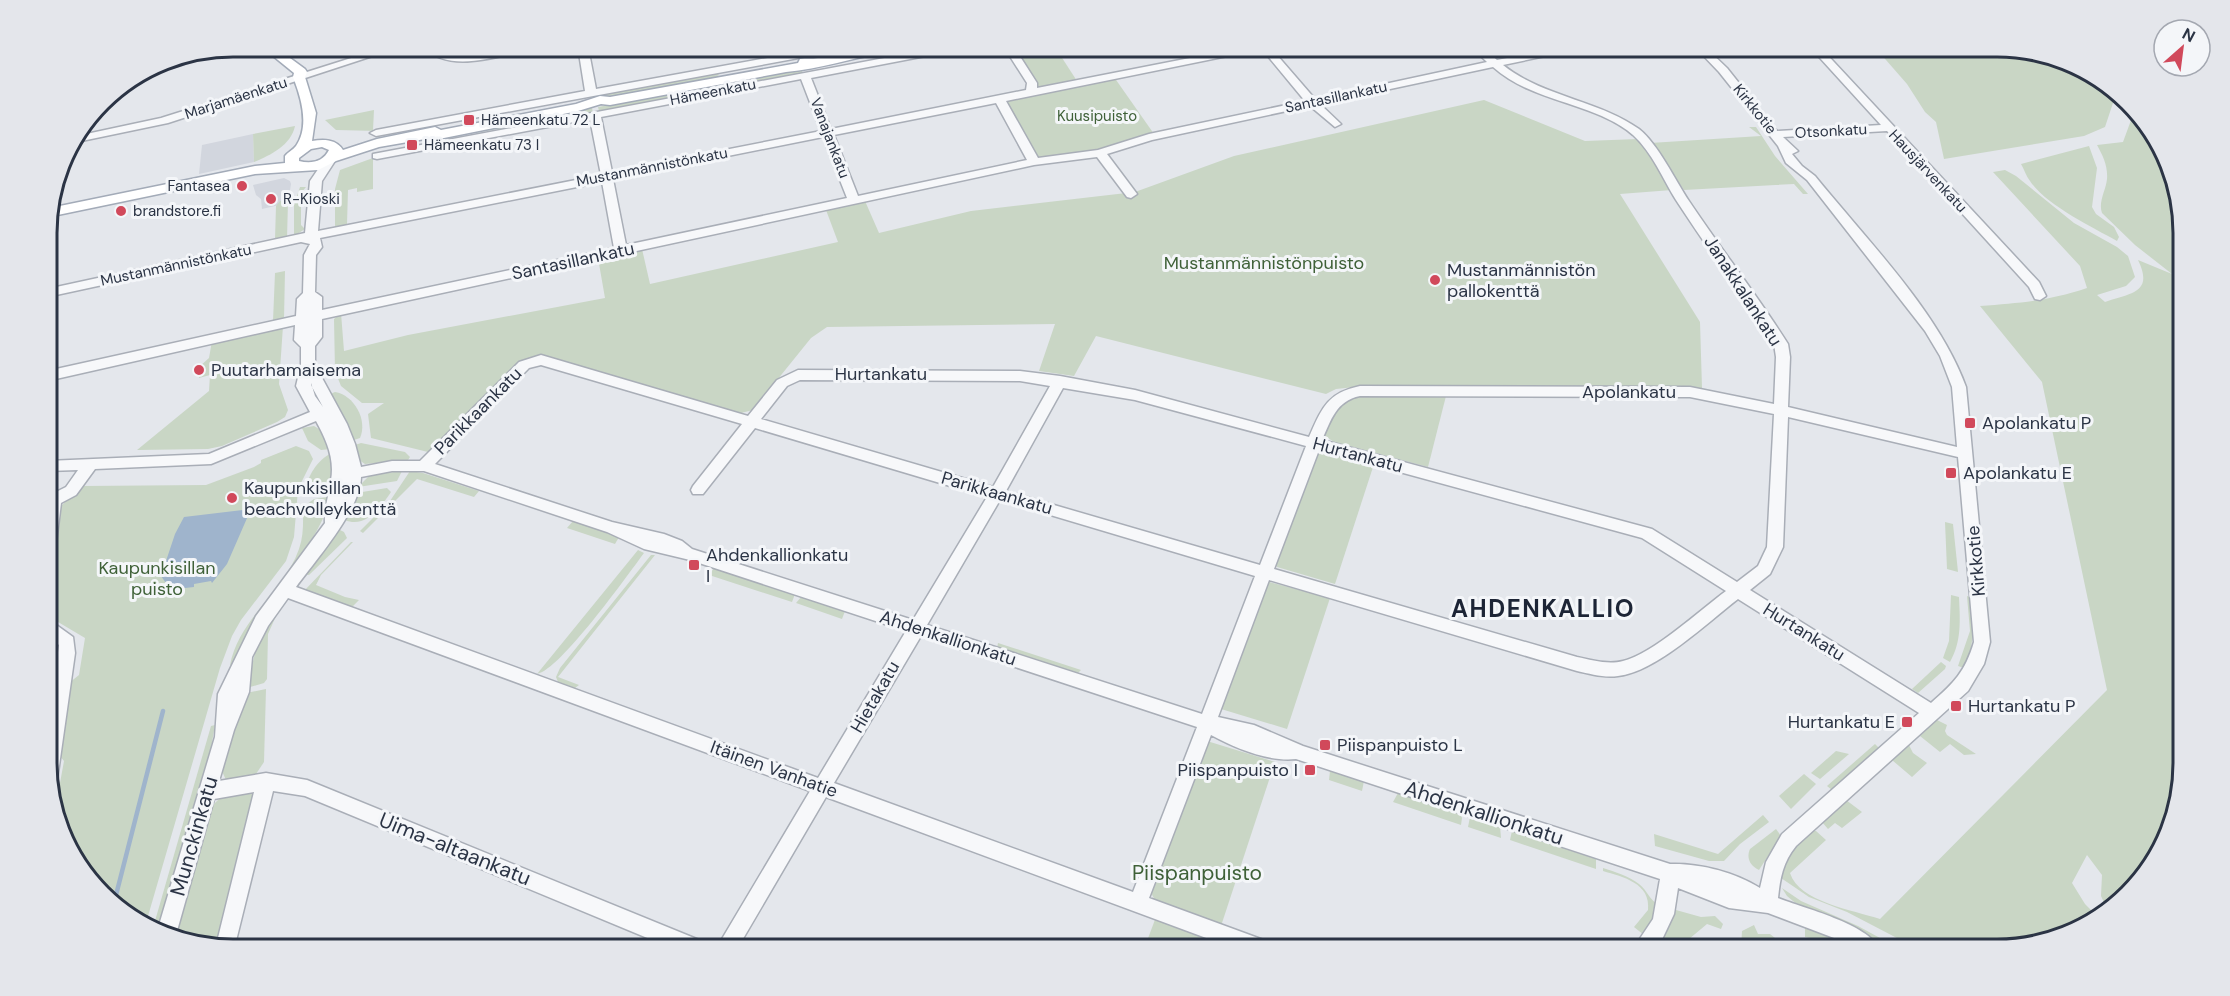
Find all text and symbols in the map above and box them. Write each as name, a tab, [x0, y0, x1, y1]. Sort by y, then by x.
north arrow	[2152, 18, 2212, 78]
text: N	[2179, 23, 2199, 47]
street label: Marjamäenkatu	[182, 72, 290, 124]
street label: Hämeenkatu	[668, 74, 758, 110]
street label: Santasillankatu	[1283, 76, 1389, 118]
street label: Kirkkotie	[1729, 80, 1781, 138]
street label: Vanajankatu	[806, 95, 854, 181]
park label: Kuusipuisto	[1057, 106, 1137, 126]
place label: Hämeenkatu 72 L	[481, 110, 601, 130]
marker: Hämeenkatu 72 L	[462, 113, 476, 127]
street label: Otsonkatu	[1794, 119, 1868, 143]
street label: Hausjärvenkatu	[1884, 125, 1972, 217]
place label: Hämeenkatu 73 I	[424, 135, 539, 155]
marker: Hämeenkatu 73 I	[405, 138, 419, 152]
street label: Mustanmännistönkatu	[575, 143, 729, 191]
place label: Fantasea	[167, 176, 230, 196]
marker: Fantasea	[235, 179, 249, 193]
place label: R-Kioski	[283, 189, 340, 209]
marker: R-Kioski	[264, 192, 278, 206]
place label: brandstore.fi	[133, 201, 221, 221]
marker: brandstore.fi	[114, 204, 128, 218]
street label: Janakkalankatu	[1698, 231, 1788, 351]
street label: Santasillankatu	[509, 236, 637, 286]
street label: Mustanmännistönkatu	[99, 239, 253, 291]
park label: Mustanmännistönpuisto	[1164, 251, 1364, 275]
place label: Mustanmännistön pallokenttä	[1447, 258, 1596, 303]
marker: Mustanmännistön pallokenttä	[1428, 273, 1442, 287]
place label: Puutarhamaisema	[211, 358, 361, 382]
street label: Parikkaankatu	[429, 362, 527, 460]
street label: Hurtankatu	[835, 362, 927, 386]
marker: Puutarhamaisema	[192, 363, 206, 377]
street label: Apolankatu	[1582, 380, 1676, 404]
place label: Apolankatu P	[1982, 411, 2091, 435]
marker: Apolankatu P	[1963, 416, 1977, 430]
street label: Hurtankatu	[1310, 431, 1406, 479]
place label: Apolankatu E	[1963, 461, 2072, 485]
street label: Parikkaankatu	[939, 466, 1055, 520]
marker: Apolankatu E	[1944, 466, 1958, 480]
place label: Kaupunkisillan beachvolleykenttä	[244, 476, 396, 521]
marker: Kaupunkisillan beachvolleykenttä	[225, 491, 239, 505]
street label: Kirkkotie	[1961, 525, 1991, 597]
place label: Ahdenkallionkatu I	[706, 543, 848, 588]
park label: Kaupunkisillan puisto	[98, 556, 216, 601]
marker: Ahdenkallionkatu I	[687, 558, 701, 572]
district label: AHDENKALLIO	[1451, 593, 1635, 624]
street label: Hurtankatu	[1758, 597, 1850, 667]
street label: Ahdenkallionkatu	[877, 605, 1019, 671]
street label: Hietakatu	[845, 657, 905, 737]
place label: Hurtankatu P	[1968, 694, 2076, 718]
marker: Hurtankatu P	[1949, 699, 1963, 713]
place label: Hurtankatu E	[1788, 710, 1895, 734]
marker: Hurtankatu E	[1900, 715, 1914, 729]
place label: Piispanpuisto L	[1337, 733, 1463, 757]
street label: Itäinen Vanhatie	[707, 735, 841, 803]
marker: Piispanpuisto L	[1318, 738, 1332, 752]
place label: Piispanpuisto I	[1177, 758, 1298, 782]
marker: Piispanpuisto I	[1303, 763, 1317, 777]
street label: Munckinkatu	[164, 773, 224, 899]
street label: Ahdenkallionkatu	[1401, 774, 1567, 852]
street label: Uima-altaankatu	[375, 806, 535, 892]
park label: Piispanpuisto	[1132, 859, 1262, 887]

